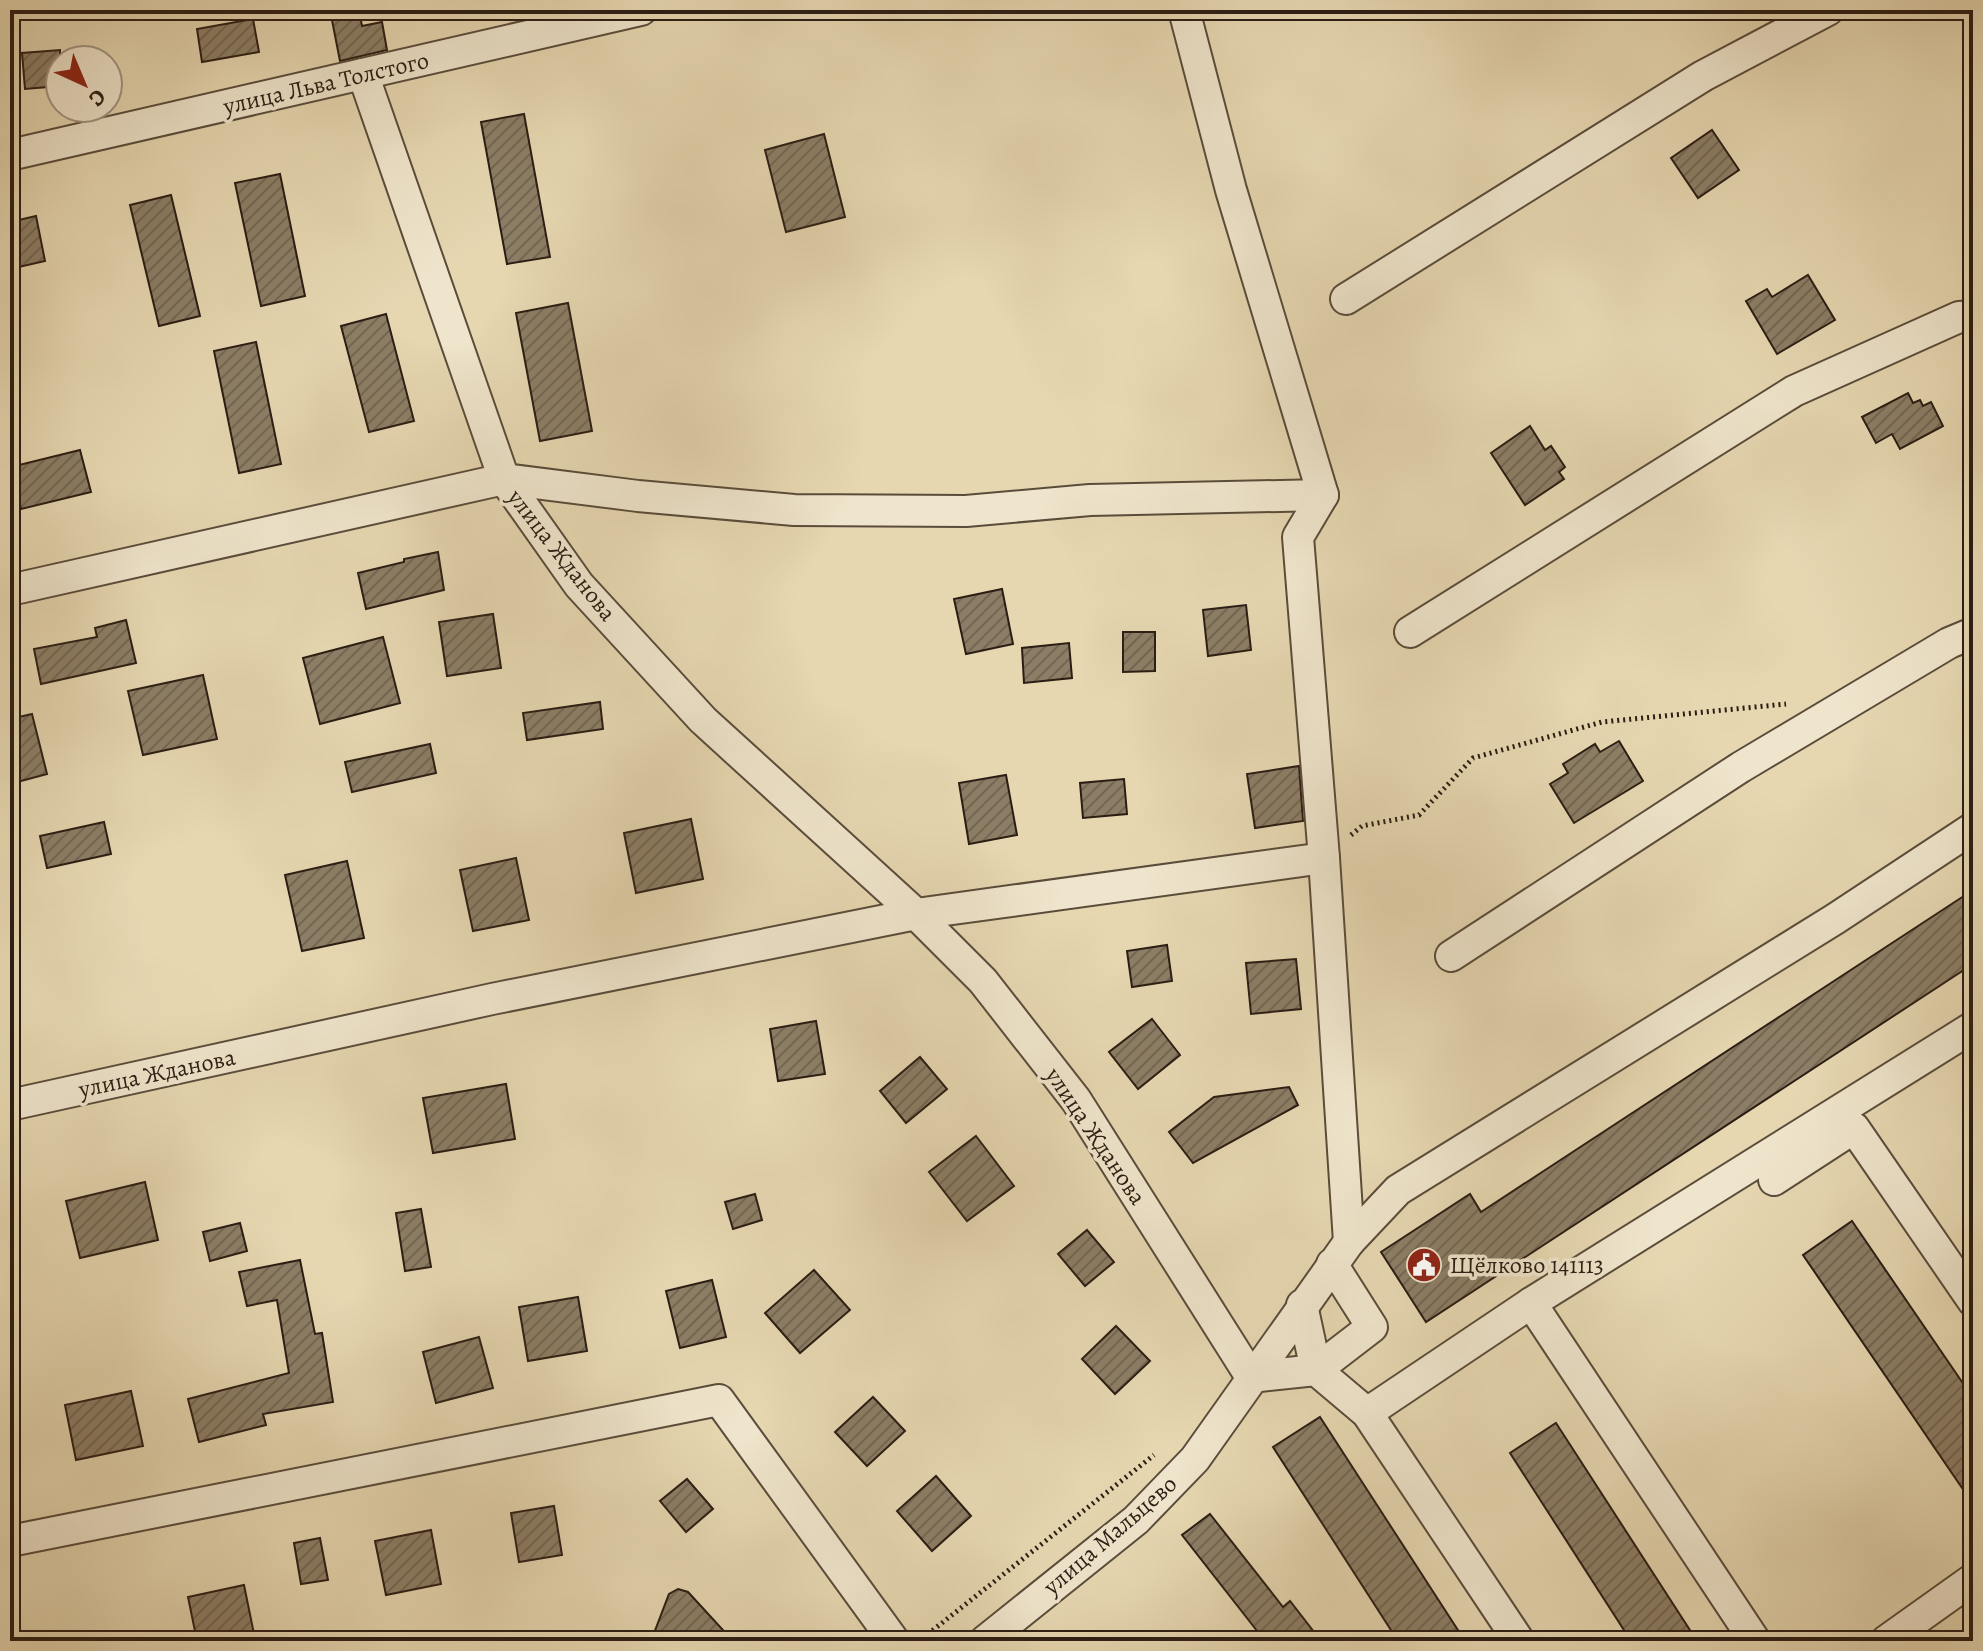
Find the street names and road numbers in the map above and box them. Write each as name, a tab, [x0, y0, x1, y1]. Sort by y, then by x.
street label: улица Льва Толстого	[219, 44, 432, 122]
street label: улица Жданова	[500, 482, 624, 628]
street label: улица Жданова	[75, 1041, 238, 1105]
street label: улица Жданова	[1038, 1060, 1154, 1211]
street label: улица Мальцево	[1036, 1468, 1184, 1603]

